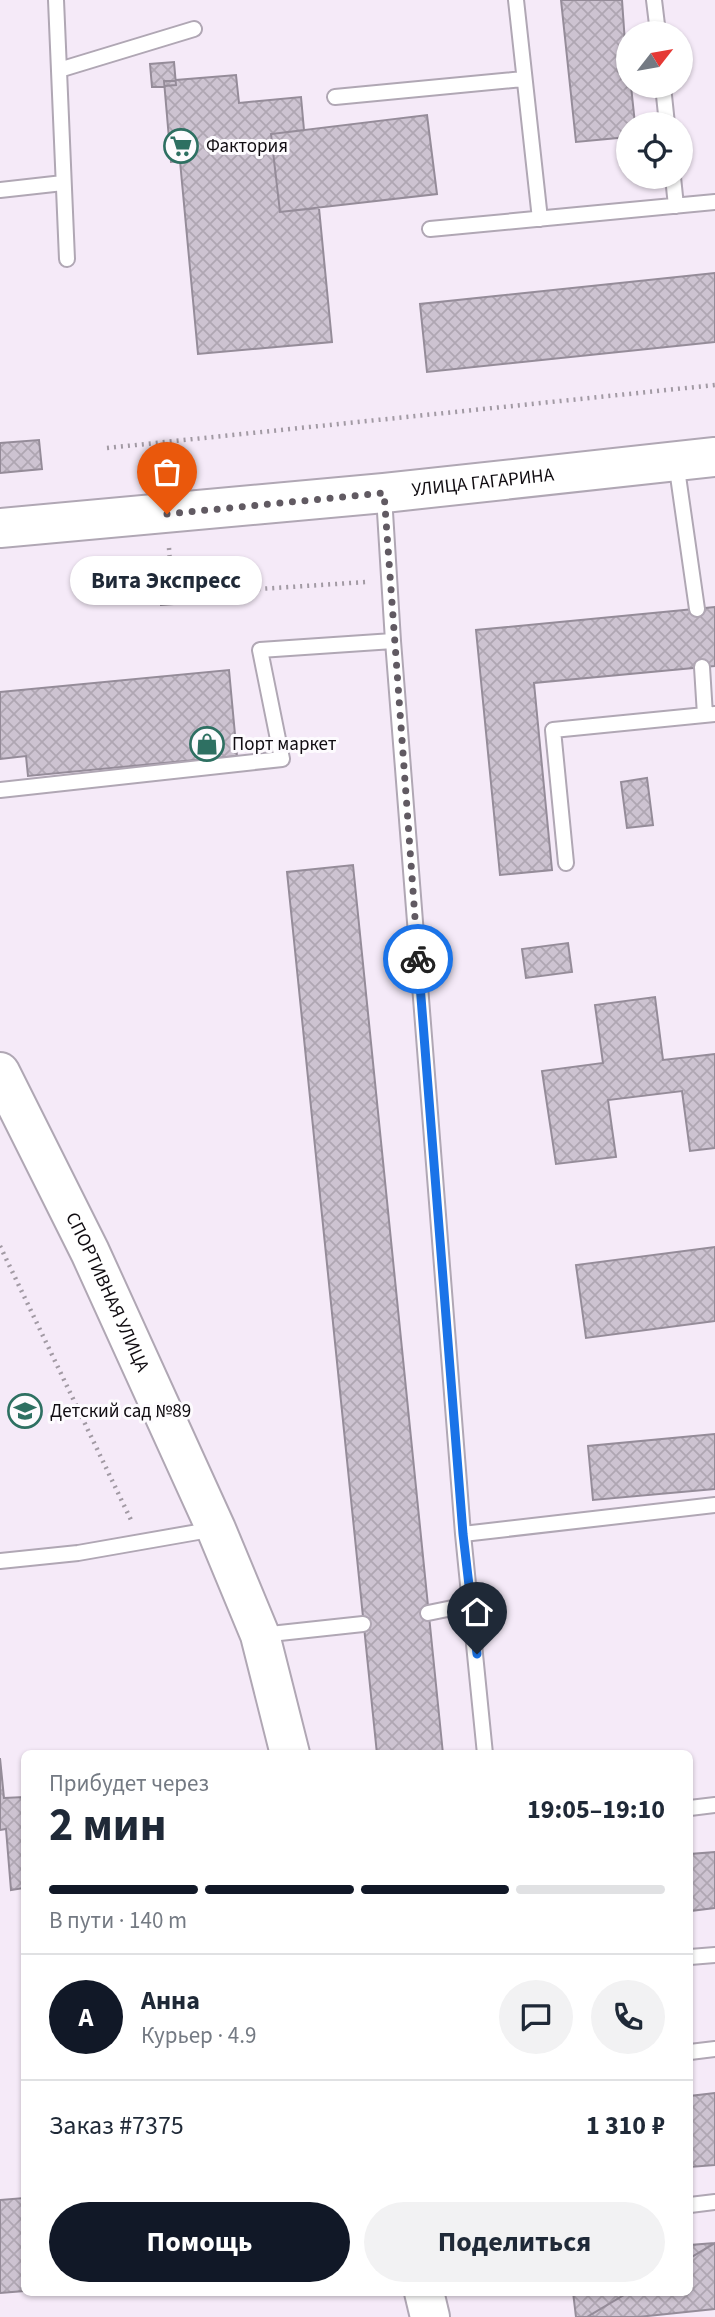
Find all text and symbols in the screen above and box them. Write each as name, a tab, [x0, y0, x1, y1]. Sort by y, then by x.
north arrow	[616, 21, 693, 98]
map controls	[616, 21, 693, 189]
button: locate	[616, 112, 693, 189]
supermarket icon: Фактория	[162, 127, 200, 165]
place label: Фактория	[206, 133, 288, 160]
pin	[137, 442, 197, 514]
icon: bag	[148, 453, 186, 491]
street label: УЛИЦА ГАГАРИНА	[410, 461, 556, 503]
callout: Вита Экспресс	[71, 556, 263, 605]
text: Вита Экспресс	[91, 564, 241, 597]
shop icon: Порт маркет	[188, 725, 226, 763]
place label: Порт маркет	[232, 731, 337, 758]
courier	[383, 924, 453, 994]
icon: bike	[399, 940, 437, 978]
street label: СПОРТИВНАЯ УЛИЦА	[59, 1208, 157, 1377]
school or university icon: Детский сад №89	[6, 1392, 44, 1430]
place label: Детский сад №89	[50, 1398, 191, 1425]
pin	[447, 1582, 507, 1654]
icon: home	[458, 1593, 496, 1631]
text: Прибудет через	[49, 1767, 209, 1800]
text: 19:05–19:10	[527, 1791, 665, 1828]
text: 2 мин	[49, 1793, 166, 1858]
text: В пути · 140 m	[49, 1904, 187, 1937]
button: chat	[499, 1980, 573, 2054]
button: phone	[591, 1980, 665, 2054]
text: Анна	[141, 1982, 200, 2019]
text: А	[79, 1999, 93, 2036]
text: Курьер · 4.9	[141, 2019, 256, 2052]
text: Заказ #7375	[49, 2107, 184, 2144]
text: 1 310 ₽	[586, 2107, 665, 2144]
button: Помощь	[49, 2202, 350, 2282]
button: Поделиться	[364, 2202, 665, 2282]

